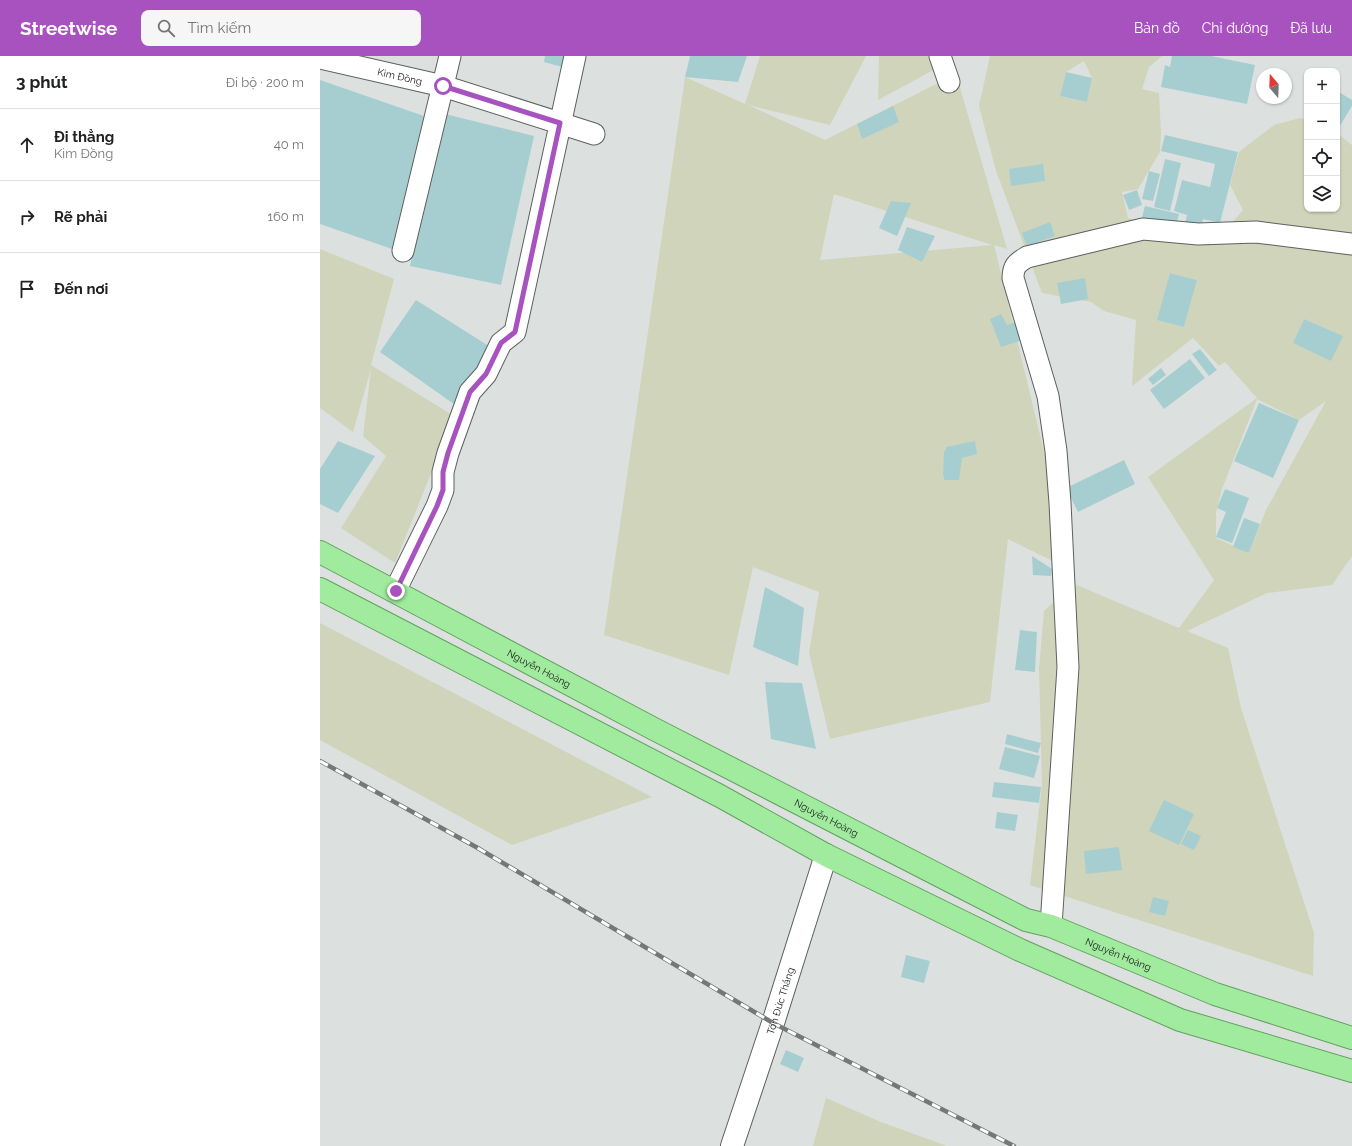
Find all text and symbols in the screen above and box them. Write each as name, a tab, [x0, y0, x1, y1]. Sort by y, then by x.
search box	[141, 10, 421, 46]
text: Streetwise	[20, 17, 117, 39]
icon: search	[155, 17, 177, 39]
text: Tìm kiếm	[187, 19, 251, 37]
text: Bản đồ	[1134, 20, 1180, 36]
text: Chỉ đường	[1202, 20, 1268, 36]
text: Đã lưu	[1290, 20, 1332, 36]
street label: Kim Đồng	[377, 66, 423, 87]
north arrow	[1256, 68, 1292, 104]
map controls	[1304, 68, 1340, 212]
button: +	[1304, 68, 1340, 104]
text: 3 phút	[16, 72, 68, 92]
text: Đi bộ · 200 m	[226, 75, 304, 90]
route start	[434, 77, 452, 95]
button: −	[1304, 104, 1340, 140]
text: Đi thẳng	[54, 128, 114, 146]
icon: ahead	[16, 134, 38, 156]
text: 40 m	[274, 137, 304, 152]
button: locate	[1304, 140, 1340, 176]
text: Kim Đồng	[54, 146, 113, 161]
button: layers	[1304, 176, 1340, 212]
icon: right	[16, 206, 38, 228]
text: Rẽ phải	[54, 208, 107, 226]
text: 160 m	[267, 209, 304, 224]
icon: arrive	[16, 278, 38, 300]
text: Đến nơi	[54, 280, 108, 298]
route end	[387, 582, 405, 600]
street label: Nguyễn Hoàng	[506, 647, 573, 689]
street label: Nguyễn Hoàng	[793, 797, 860, 839]
street label: Nguyễn Hoàng	[1084, 935, 1153, 973]
street label: Tôn Đức Thắng	[764, 966, 796, 1036]

